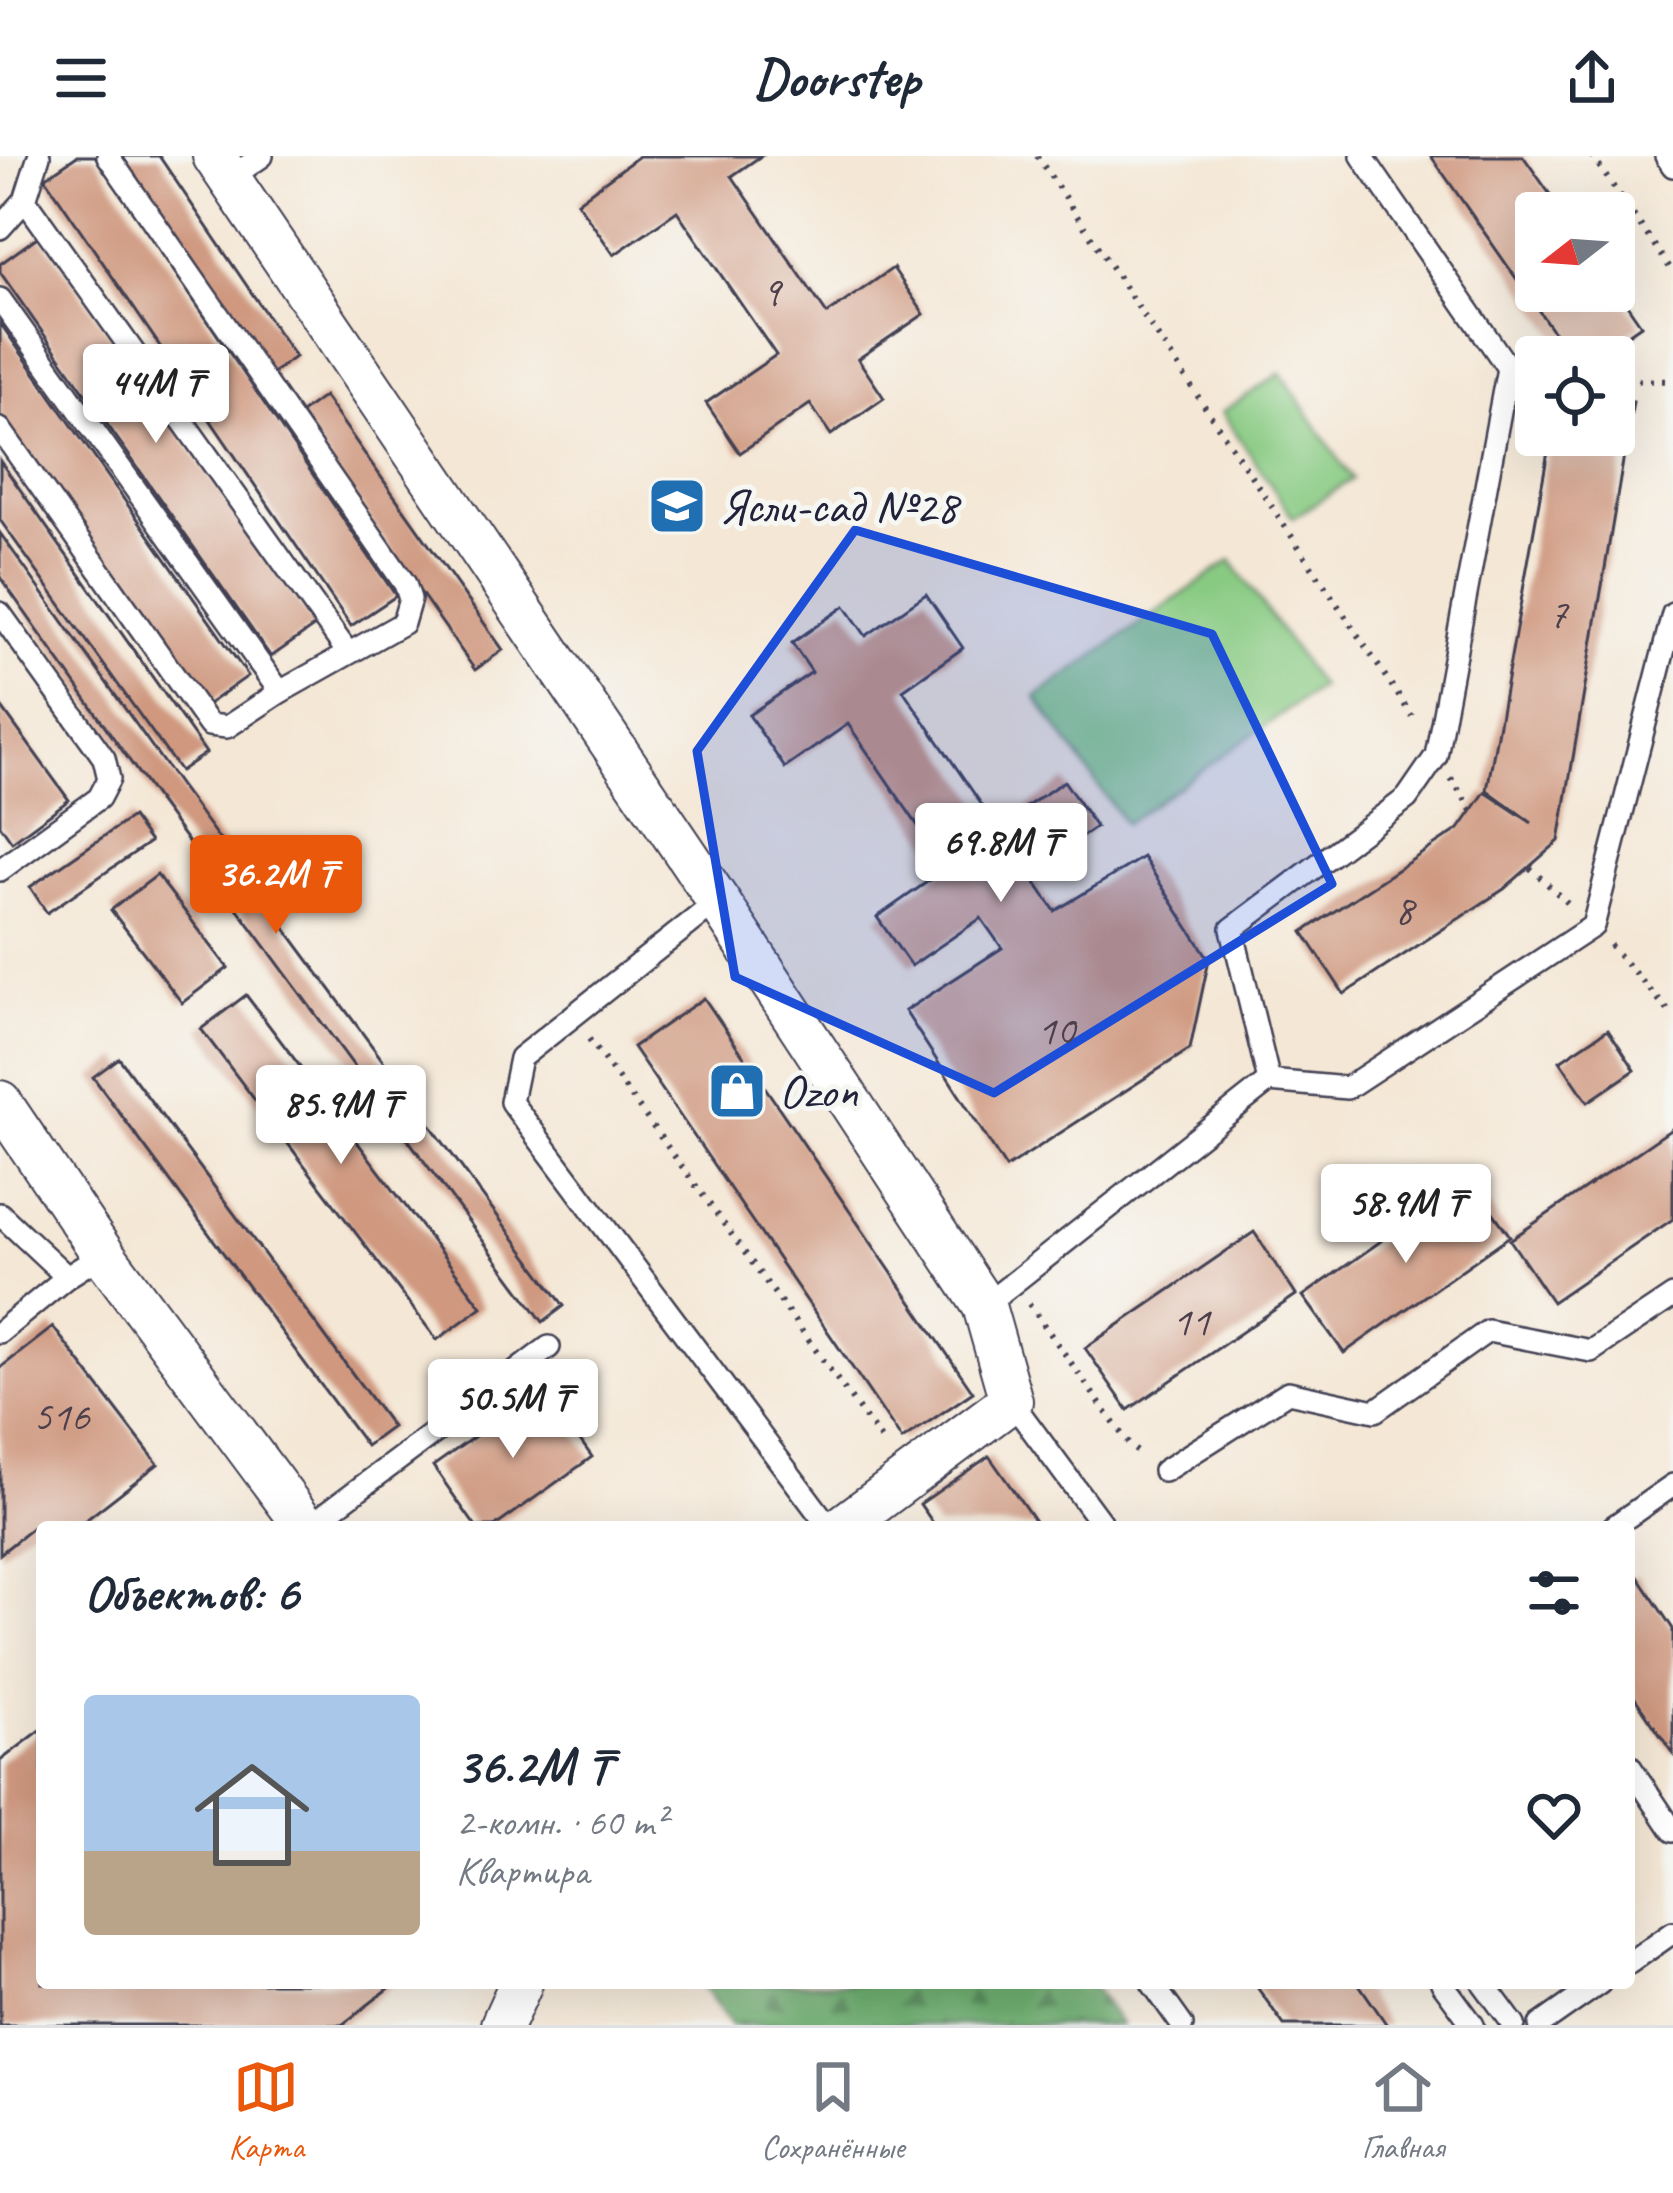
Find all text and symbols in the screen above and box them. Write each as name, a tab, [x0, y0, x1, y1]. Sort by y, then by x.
text: Doorstep	[754, 44, 920, 112]
icon: menu	[48, 45, 114, 111]
icon: share	[1559, 45, 1625, 111]
north arrow	[1515, 192, 1635, 312]
map controls	[1515, 192, 1635, 456]
house number: 9	[762, 265, 784, 318]
button: locate	[1515, 336, 1635, 456]
pin: 44M ₸	[72, 344, 240, 446]
text: 44M ₸	[110, 358, 202, 407]
school or university icon: Ясли-сад №28	[646, 475, 708, 537]
place label: Ясли-сад №28	[719, 476, 962, 536]
house number: 7	[1549, 587, 1570, 640]
pin: 69.8M ₸	[890, 803, 1112, 905]
text: 69.8M ₸	[942, 817, 1060, 866]
pin: 36.2M ₸	[165, 835, 387, 937]
text: 36.2M ₸	[217, 849, 335, 898]
house number: 8	[1395, 884, 1418, 937]
house number: 10	[1037, 1004, 1078, 1057]
shop icon: Ozon	[706, 1060, 768, 1122]
place label: Ozon	[779, 1061, 858, 1121]
pin: 85.9M ₸	[230, 1065, 452, 1167]
text: 85.9M ₸	[283, 1079, 399, 1128]
pin: 58.9M ₸	[1295, 1164, 1517, 1266]
text: 58.9M ₸	[1348, 1178, 1464, 1227]
house number: 11	[1172, 1295, 1212, 1348]
pin: 50.5M ₸	[402, 1359, 624, 1461]
text: 50.5M ₸	[455, 1373, 571, 1422]
house number: 516	[33, 1390, 90, 1443]
icon: filters	[1521, 1560, 1587, 1626]
text: Объектов: 6	[84, 1561, 298, 1625]
text: 36.2M ₸	[456, 1734, 610, 1798]
icon: home	[180, 1743, 324, 1887]
icon: heart	[1521, 1782, 1587, 1848]
text: 2-комн. · 60 m²	[456, 1798, 666, 1847]
text: Квартира	[456, 1847, 589, 1896]
tab: Карта	[229, 2054, 304, 2168]
tab: Сохранённые	[761, 2054, 905, 2168]
tab: Главная	[1362, 2054, 1444, 2168]

